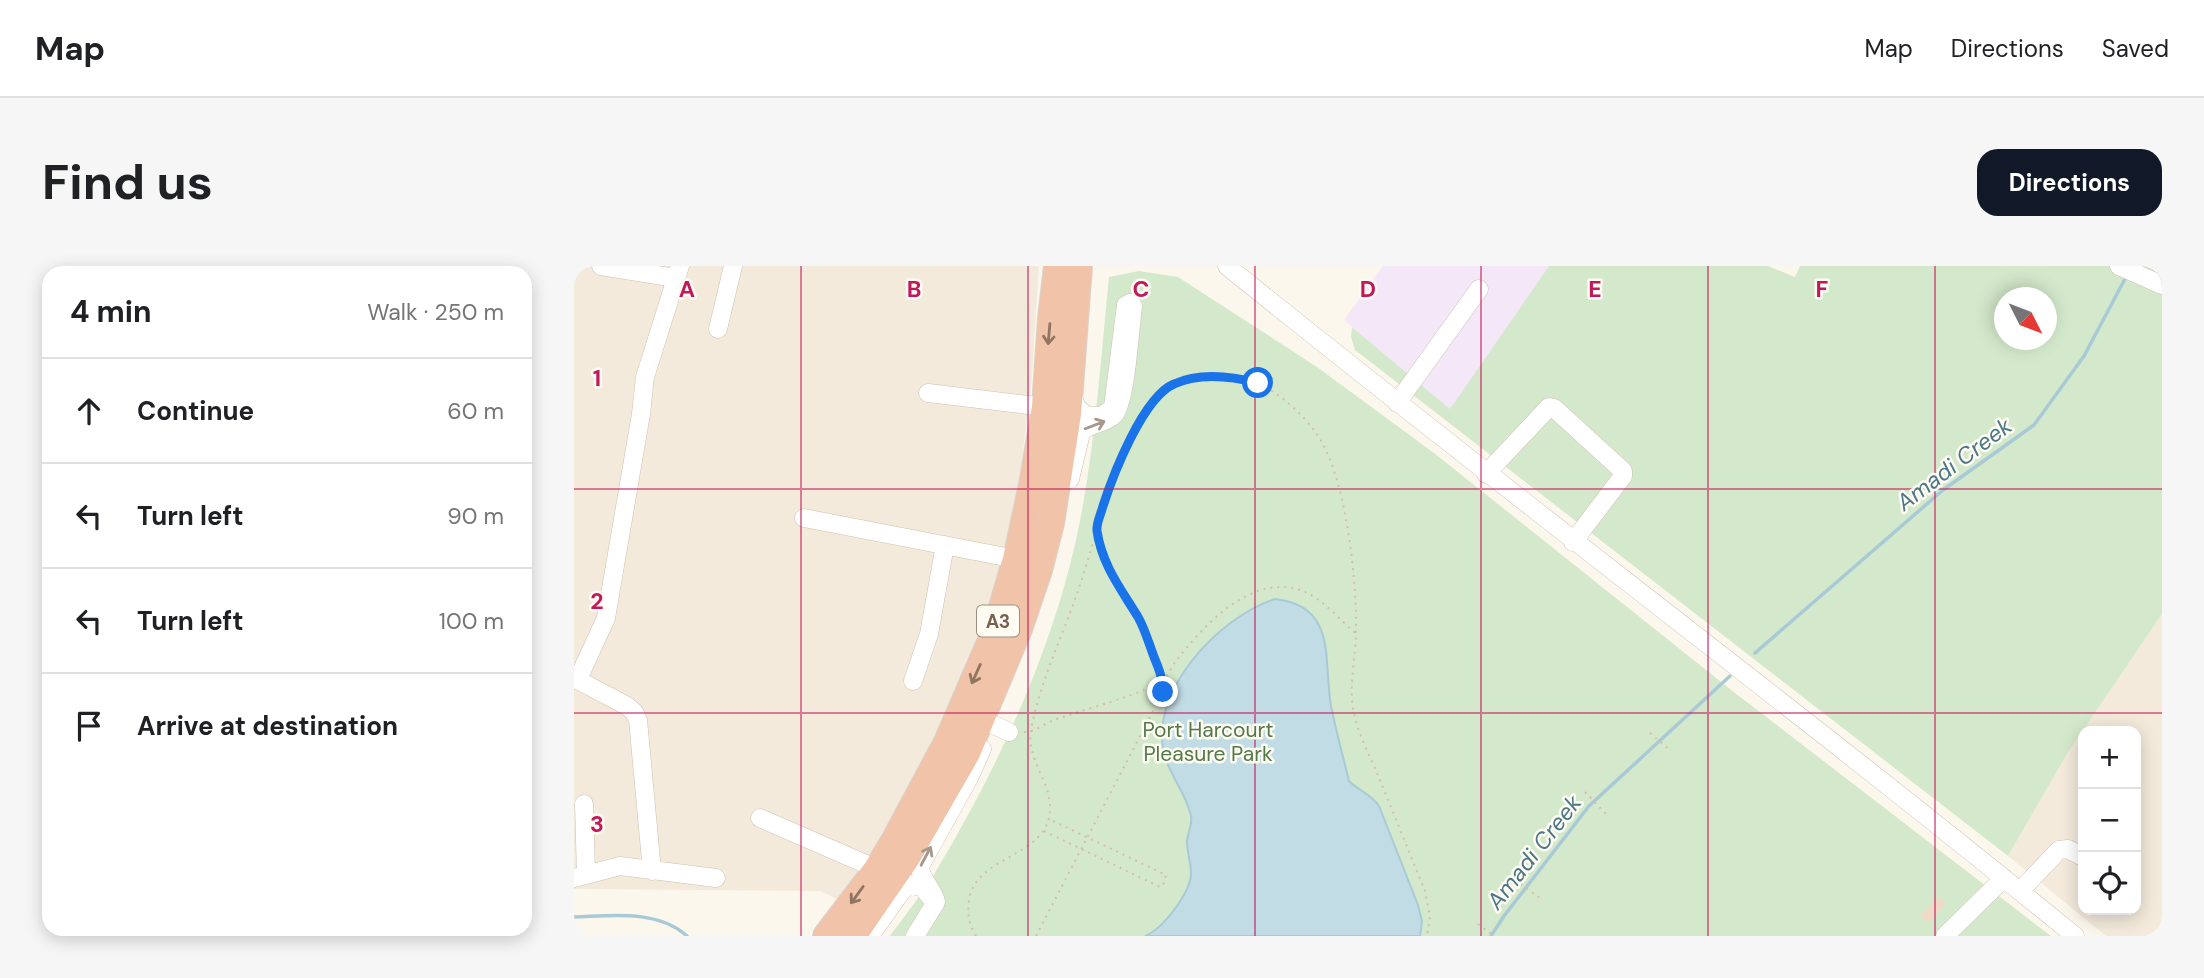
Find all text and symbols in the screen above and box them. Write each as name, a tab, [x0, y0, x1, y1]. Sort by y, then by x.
text: Map	[35, 27, 105, 70]
text: Map	[1865, 33, 1913, 64]
text: Directions	[1951, 33, 2064, 64]
text: Saved	[2102, 33, 2169, 64]
button: Directions	[1977, 149, 2162, 216]
text: Find us	[42, 150, 213, 214]
text: A	[679, 274, 695, 304]
text: B	[907, 274, 921, 304]
text: C	[1133, 274, 1149, 304]
text: D	[1360, 274, 1376, 304]
text: E	[1588, 274, 1602, 304]
text: F	[1816, 274, 1829, 304]
north arrow	[1994, 287, 2057, 350]
text: 4 min	[70, 292, 152, 331]
text: Walk · 250 m	[367, 297, 504, 327]
one-way arrow	[1043, 322, 1056, 345]
text: 1	[593, 363, 601, 393]
route start	[1242, 367, 1273, 398]
icon: ahead	[70, 392, 108, 430]
text: Continue	[137, 394, 254, 428]
text: 60 m	[447, 396, 504, 426]
water label: Amadi Creek	[1889, 411, 2018, 518]
one-way arrow	[1084, 418, 1105, 430]
icon: left	[70, 497, 108, 535]
text: Turn left	[137, 499, 244, 533]
text: 90 m	[447, 501, 504, 531]
text: 2	[590, 586, 604, 616]
icon: left	[70, 602, 108, 640]
text: Turn left	[137, 604, 244, 638]
text: 100 m	[439, 606, 504, 636]
road number: A3	[977, 606, 1019, 636]
one-way arrow	[969, 663, 982, 684]
route end	[1147, 676, 1178, 707]
icon: arrive	[70, 707, 108, 745]
text: Arrive at destination	[137, 709, 398, 743]
park label: Port Harcourt Pleasure Park	[1142, 716, 1274, 768]
map controls	[2078, 726, 2141, 915]
button: +	[2078, 726, 2141, 789]
water label: Amadi Creek	[1479, 788, 1588, 916]
button: −	[2078, 789, 2141, 852]
text: 3	[590, 809, 604, 839]
one-way arrow	[919, 846, 933, 867]
button: locate	[2078, 852, 2141, 915]
one-way arrow	[850, 885, 864, 904]

